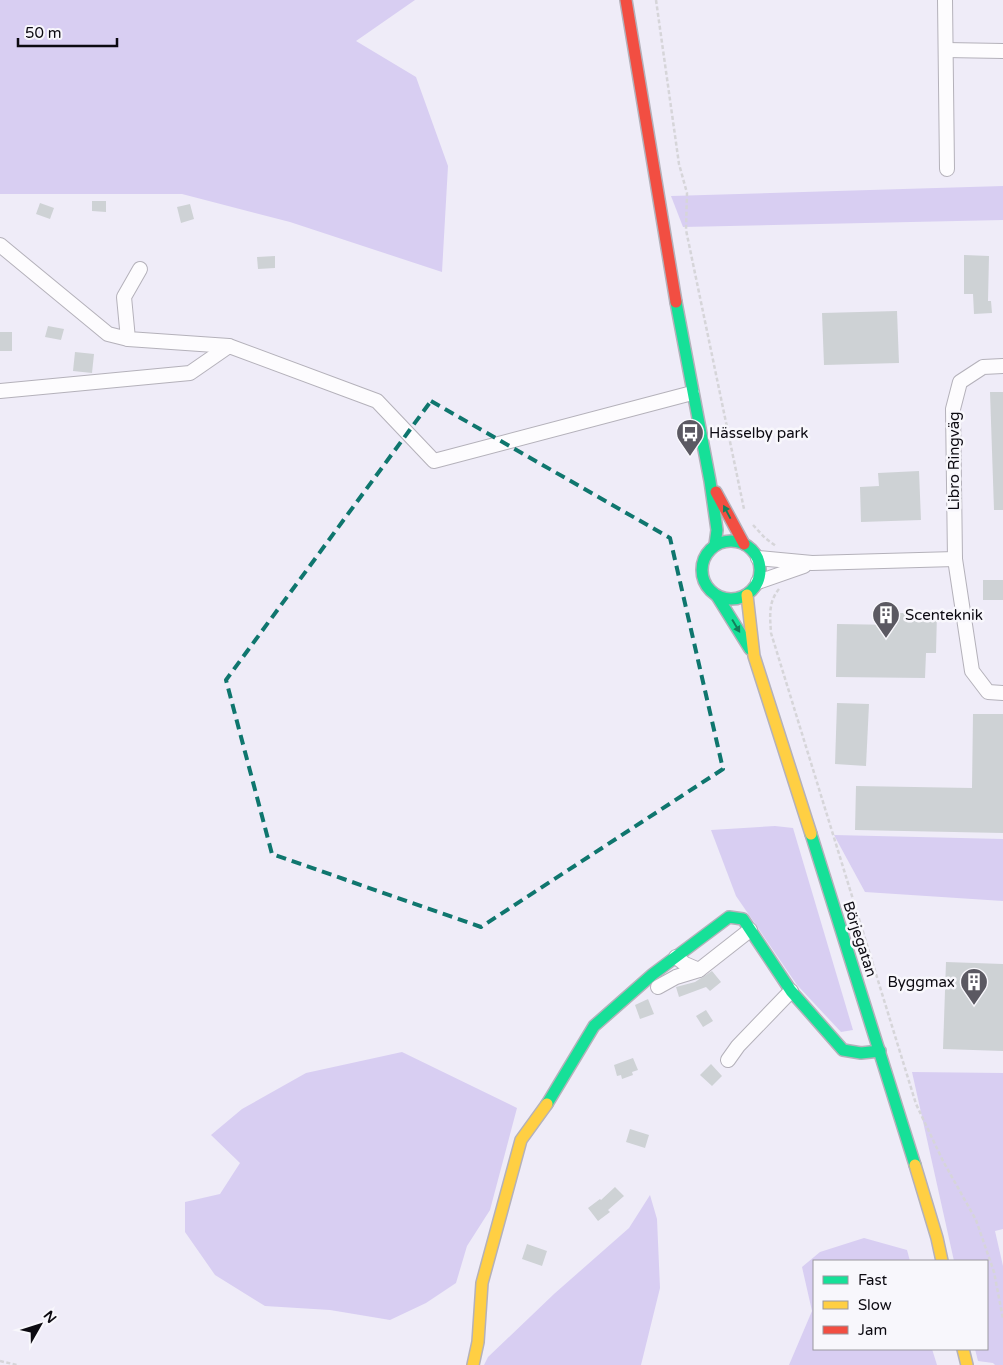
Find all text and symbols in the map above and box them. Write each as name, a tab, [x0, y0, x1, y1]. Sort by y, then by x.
scale bar	[18, 15, 116, 47]
text: 50 m	[25, 24, 62, 42]
street label: Libro Ringväg	[945, 411, 963, 511]
bus stop icon: Hässelby park	[675, 418, 705, 457]
place label: Hässelby park	[709, 424, 809, 442]
one-way arrow	[723, 505, 731, 519]
building icon: Scenteknik	[871, 600, 901, 639]
place label: Scenteknik	[905, 606, 983, 624]
one-way arrow	[731, 619, 740, 633]
street label: Börjegatan	[839, 899, 881, 979]
building icon: Byggmax	[959, 967, 989, 1006]
place label: Byggmax	[888, 973, 955, 991]
legend	[813, 1260, 988, 1350]
text: Fast	[858, 1271, 888, 1289]
text: Slow	[858, 1296, 892, 1314]
north arrow	[15, 1300, 65, 1350]
text: N	[40, 1307, 60, 1327]
text: Jam	[858, 1321, 887, 1339]

